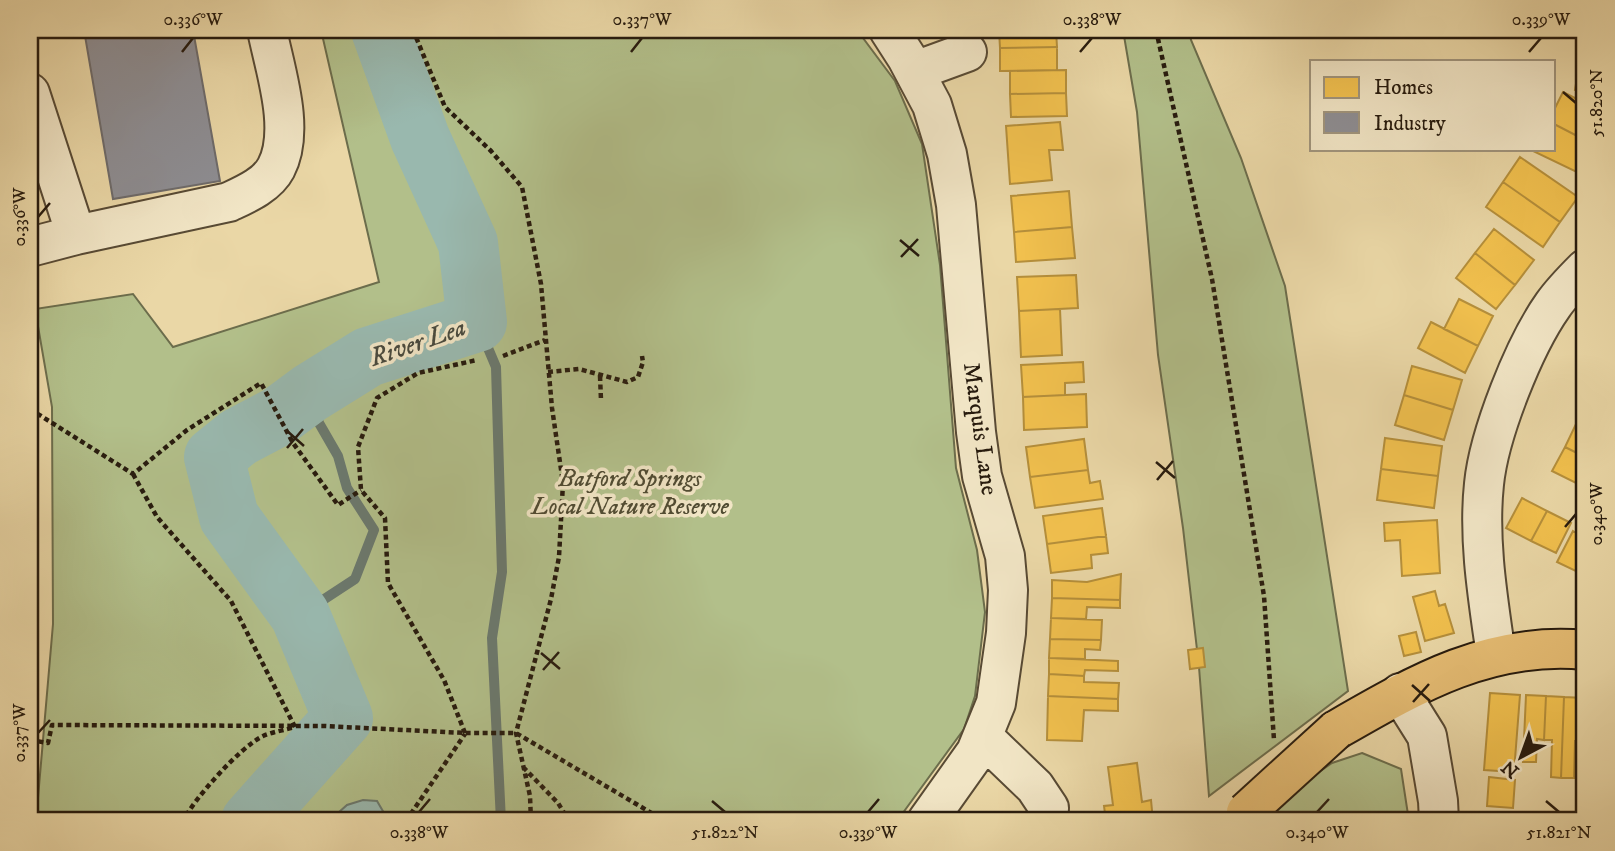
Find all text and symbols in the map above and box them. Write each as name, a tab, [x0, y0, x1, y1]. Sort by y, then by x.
text: 0.336°W	[164, 9, 223, 31]
text: 0.337°W	[612, 9, 672, 31]
text: 0.338°W	[1063, 9, 1122, 31]
text: 0.339°W	[1512, 9, 1571, 31]
legend	[1310, 60, 1556, 150]
text: 51.820°N	[1586, 69, 1608, 137]
text: Homes	[1374, 75, 1433, 101]
text: Industry	[1374, 111, 1447, 137]
text: 0.336°W	[9, 187, 31, 246]
water label: River Lea	[365, 311, 470, 375]
street label: Marquis Lane	[956, 361, 1004, 497]
park label: Batford Springs Local Nature Reserve	[529, 464, 730, 522]
text: 0.340°W	[1586, 482, 1608, 545]
text: 0.337°W	[9, 703, 31, 763]
north arrow	[1486, 722, 1556, 792]
text: N	[1497, 755, 1524, 782]
text: 0.338°W	[390, 822, 449, 844]
text: 51.822°N	[691, 822, 759, 844]
text: 0.339°W	[839, 822, 898, 844]
text: 0.340°W	[1286, 822, 1349, 844]
text: 51.821°N	[1527, 822, 1592, 844]

